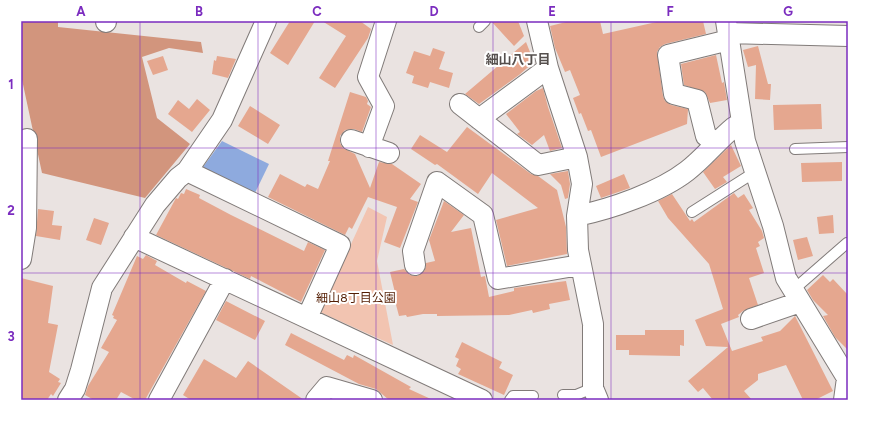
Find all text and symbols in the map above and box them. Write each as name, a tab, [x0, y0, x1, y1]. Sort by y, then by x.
text: A	[76, 4, 86, 19]
text: B	[195, 4, 203, 19]
text: C	[312, 4, 322, 19]
text: D	[429, 4, 439, 19]
text: E	[548, 4, 556, 19]
text: F	[666, 4, 674, 19]
text: G	[783, 4, 793, 19]
district label: 細山八丁目	[485, 52, 551, 67]
text: 1	[8, 77, 14, 92]
text: 2	[7, 203, 15, 218]
park label: 細山8丁目公園	[316, 291, 396, 305]
text: 3	[7, 329, 15, 344]

